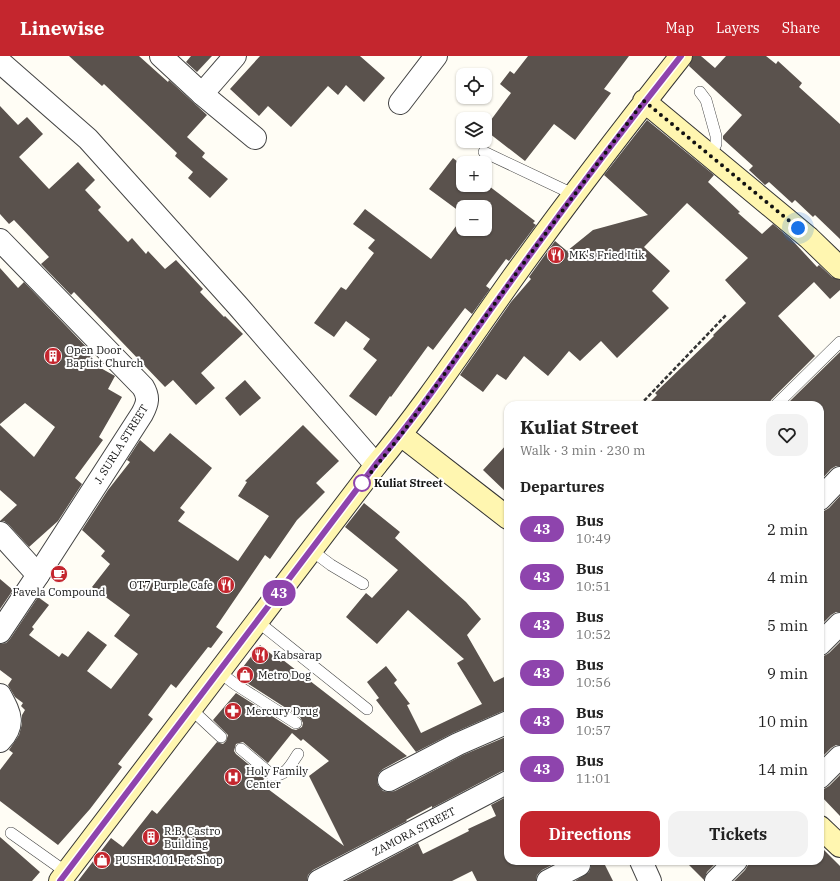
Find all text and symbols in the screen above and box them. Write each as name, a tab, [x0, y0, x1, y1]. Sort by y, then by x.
text: Linewise	[20, 16, 104, 40]
text: Map	[666, 19, 694, 37]
text: Layers	[716, 19, 760, 37]
text: Share	[782, 19, 820, 37]
map controls	[456, 68, 492, 236]
button: locate	[456, 68, 492, 104]
button: layers	[456, 112, 492, 148]
button: +	[456, 156, 492, 192]
button: −	[456, 200, 492, 236]
your location	[788, 218, 808, 238]
restaurant icon: MK's Fried Itik	[546, 245, 566, 265]
place label: MK's Fried Itik	[569, 248, 645, 262]
place label: Open Door Baptist Church	[66, 343, 144, 370]
building icon: Open Door Baptist Church	[43, 346, 63, 366]
street label: J. SURLA STREET	[91, 402, 151, 486]
button: heart	[766, 414, 808, 456]
text: Kuliat Street	[520, 415, 638, 439]
text: Walk · 3 min · 230 m	[520, 442, 645, 459]
marker: Kuliat Street	[353, 474, 371, 492]
place label: Kuliat Street	[374, 476, 443, 490]
text: Departures	[520, 477, 604, 496]
text: Bus	[576, 511, 604, 530]
text: 43	[534, 520, 550, 538]
text: 2 min	[767, 520, 808, 539]
text: 10:49	[576, 530, 611, 547]
text: Bus	[576, 559, 604, 578]
cafe icon: Favela Compound	[49, 564, 69, 584]
text: 43	[534, 568, 550, 586]
text: 4 min	[767, 568, 808, 587]
restaurant icon: OT7 Purple Cafe	[216, 575, 236, 595]
place label: OT7 Purple Cafe	[129, 578, 213, 592]
text: 10:51	[576, 578, 611, 595]
line badge: 43	[261, 580, 297, 606]
text: 43	[271, 584, 287, 602]
place label: Favela Compound	[12, 585, 106, 599]
text: Bus	[576, 607, 604, 626]
text: 43	[534, 616, 550, 634]
text: 5 min	[767, 616, 808, 635]
text: 10:52	[576, 626, 611, 643]
restaurant icon: Kabsarap	[250, 645, 270, 665]
place label: Kabsarap	[273, 648, 322, 662]
text: Bus	[576, 655, 604, 674]
text: 43	[534, 664, 550, 682]
text: 9 min	[767, 664, 808, 683]
shop icon: Metro Dog	[235, 665, 255, 685]
place label: Metro Dog	[258, 668, 311, 682]
text: 10:56	[576, 674, 611, 691]
pharmacy icon: Mercury Drug	[223, 701, 243, 721]
text: Bus	[576, 703, 604, 722]
place label: Mercury Drug	[246, 704, 318, 718]
text: 43	[534, 712, 550, 730]
text: 10 min	[758, 712, 808, 731]
text: 10:57	[576, 722, 611, 739]
text: Bus	[576, 751, 604, 770]
text: 43	[534, 760, 550, 778]
text: 14 min	[758, 760, 808, 779]
place label: Holy Family Center	[246, 764, 308, 791]
hospital icon: Holy Family Center	[223, 767, 243, 787]
text: 11:01	[576, 770, 611, 787]
street label: ZAMORA STREET	[370, 804, 458, 859]
button: Directions	[520, 811, 660, 857]
button: Tickets	[668, 811, 808, 857]
place label: R.B. Castro Building	[164, 824, 220, 851]
building icon: R.B. Castro Building	[141, 827, 161, 847]
shop icon: PUSHR 101 Pet Shop	[92, 850, 112, 870]
place label: PUSHR 101 Pet Shop	[115, 853, 223, 867]

